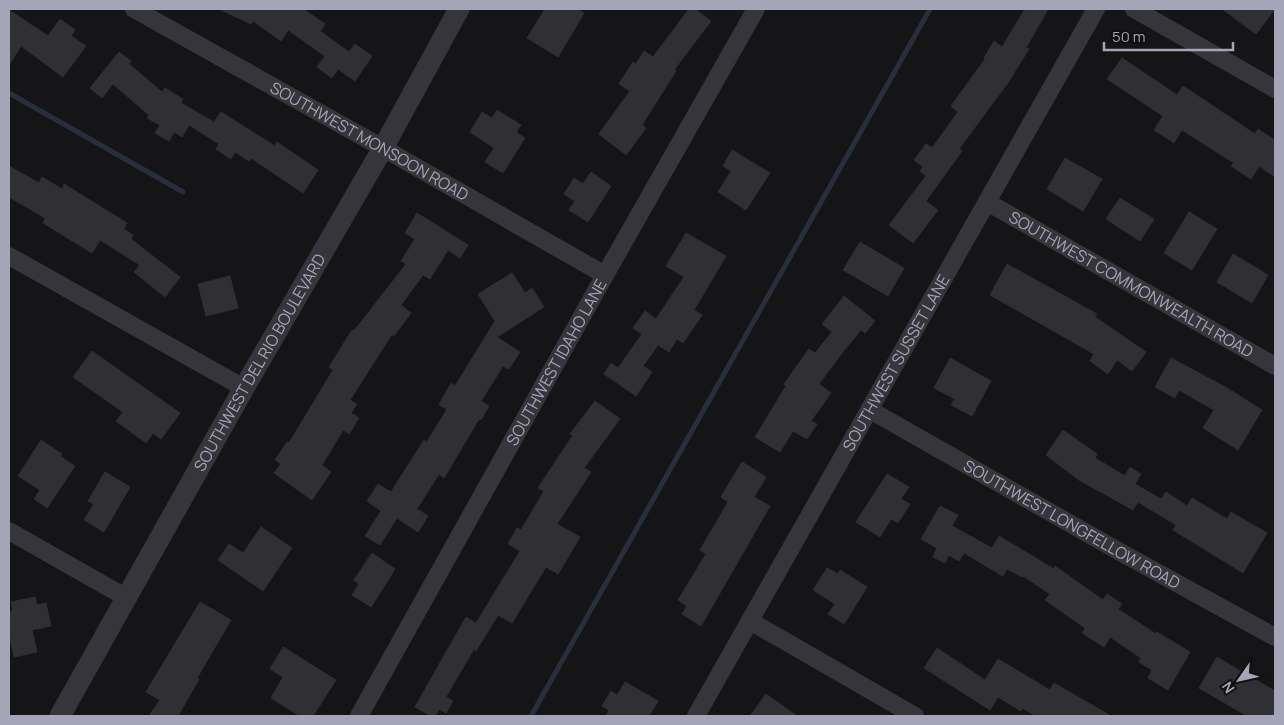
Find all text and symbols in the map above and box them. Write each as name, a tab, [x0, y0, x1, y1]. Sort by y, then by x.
scale bar	[1104, 20, 1233, 52]
text: 50 m	[1112, 26, 1146, 47]
street label: SOUTHWEST MONSOON ROAD	[266, 76, 473, 206]
street label: SOUTHWEST COMMONWEALTH ROAD	[1005, 206, 1258, 363]
street label: SOUTHWEST DEL RIO BOULEVARD	[188, 249, 331, 475]
street label: SOUTHWEST SUSSET LANE	[837, 270, 955, 455]
street label: SOUTHWEST IDAHO LANE	[501, 275, 612, 450]
street label: SOUTHWEST LONGFELLOW ROAD	[960, 454, 1184, 594]
north arrow	[1214, 655, 1264, 705]
text: N	[1217, 678, 1238, 697]

